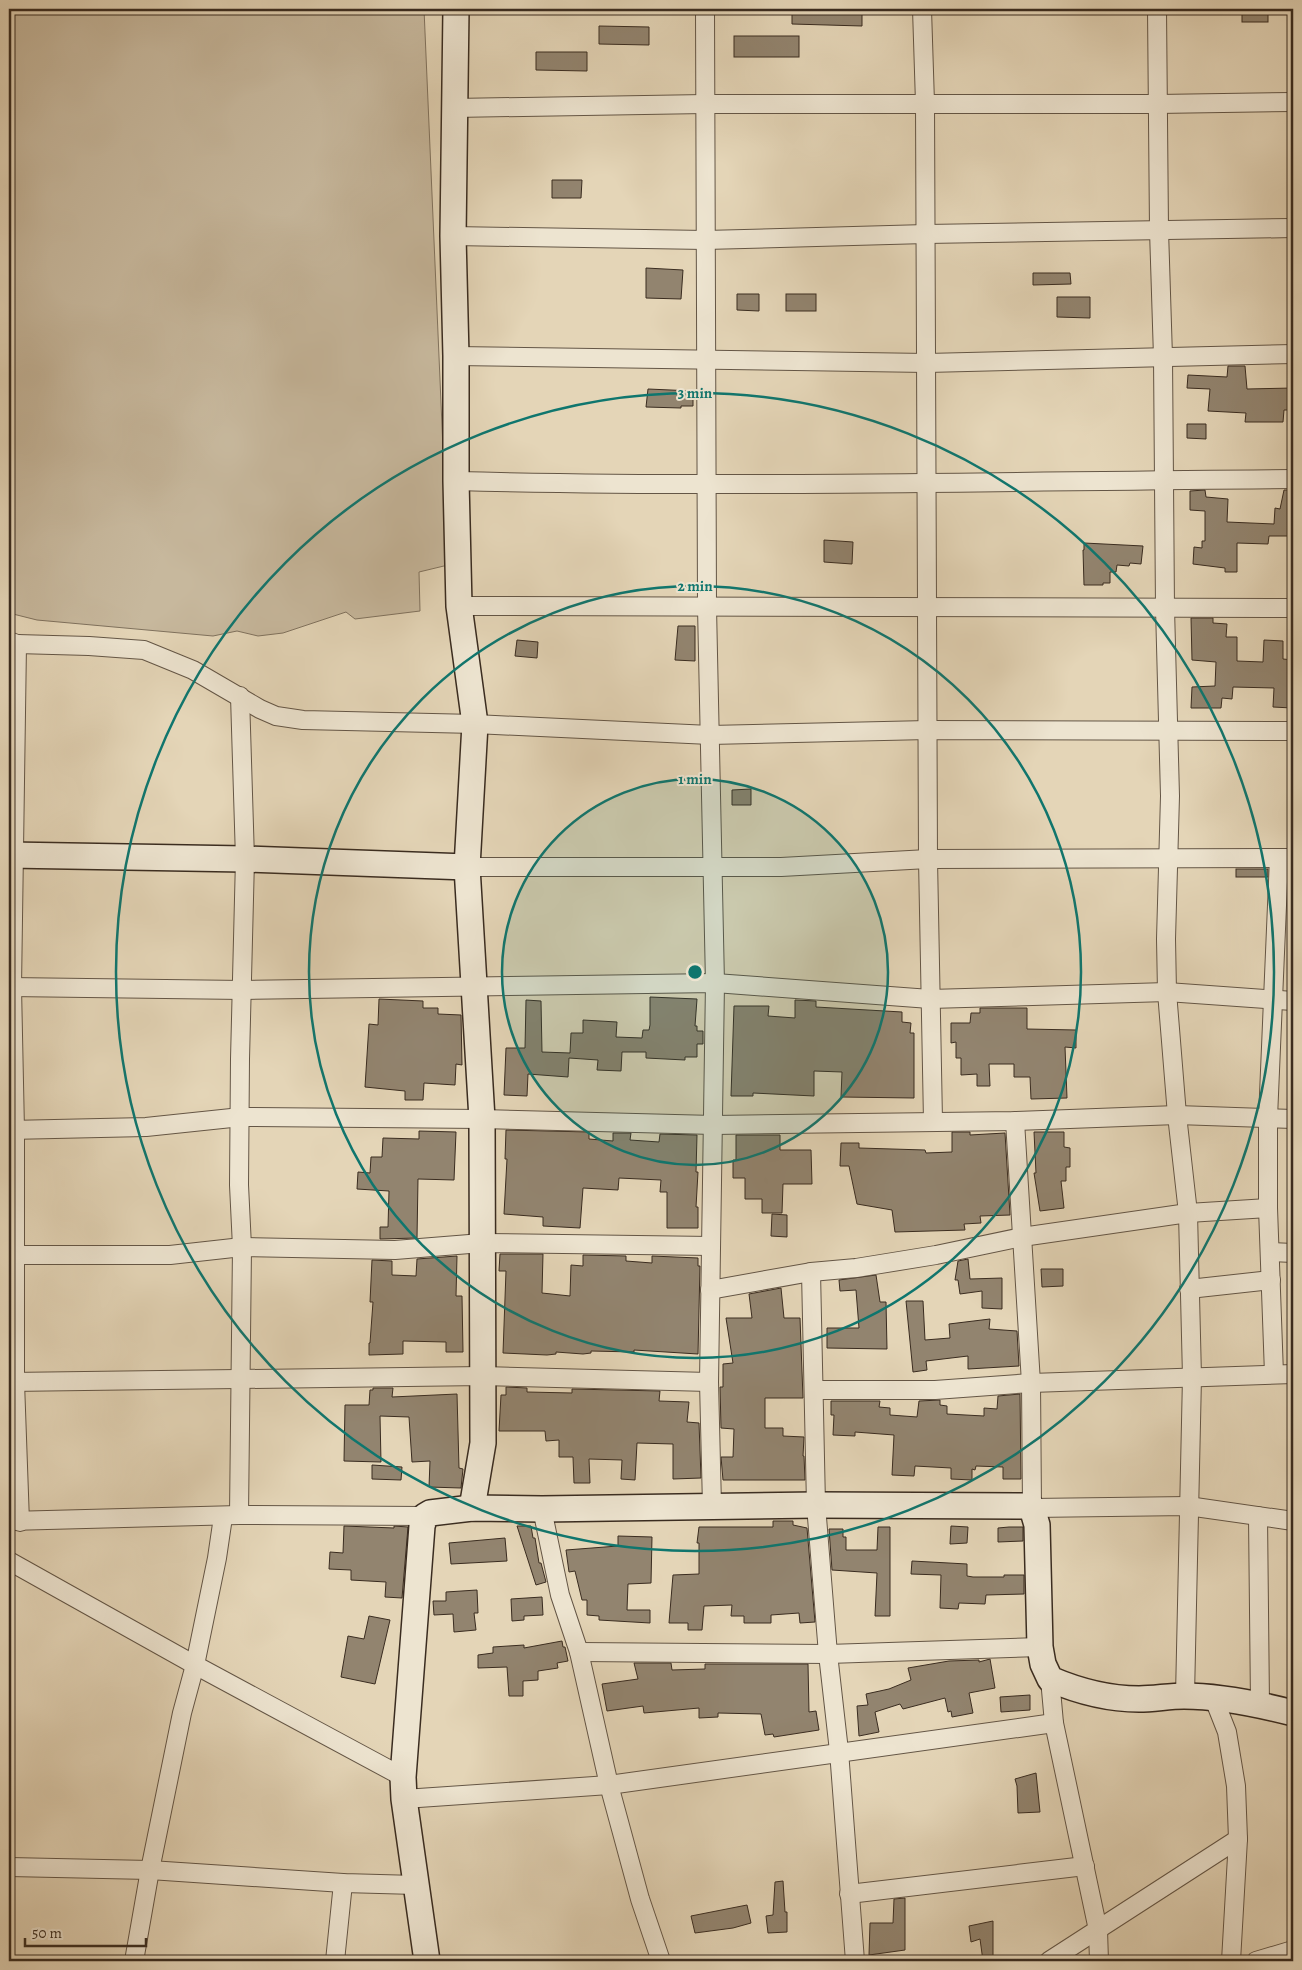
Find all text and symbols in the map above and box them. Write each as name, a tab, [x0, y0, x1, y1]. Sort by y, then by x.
text: 3 min	[678, 383, 713, 403]
text: 2 min	[677, 576, 713, 596]
text: 1 min	[678, 769, 712, 789]
centre of rings	[686, 963, 704, 981]
scale bar	[25, 1915, 146, 1947]
text: 50 m	[32, 1923, 62, 1943]

